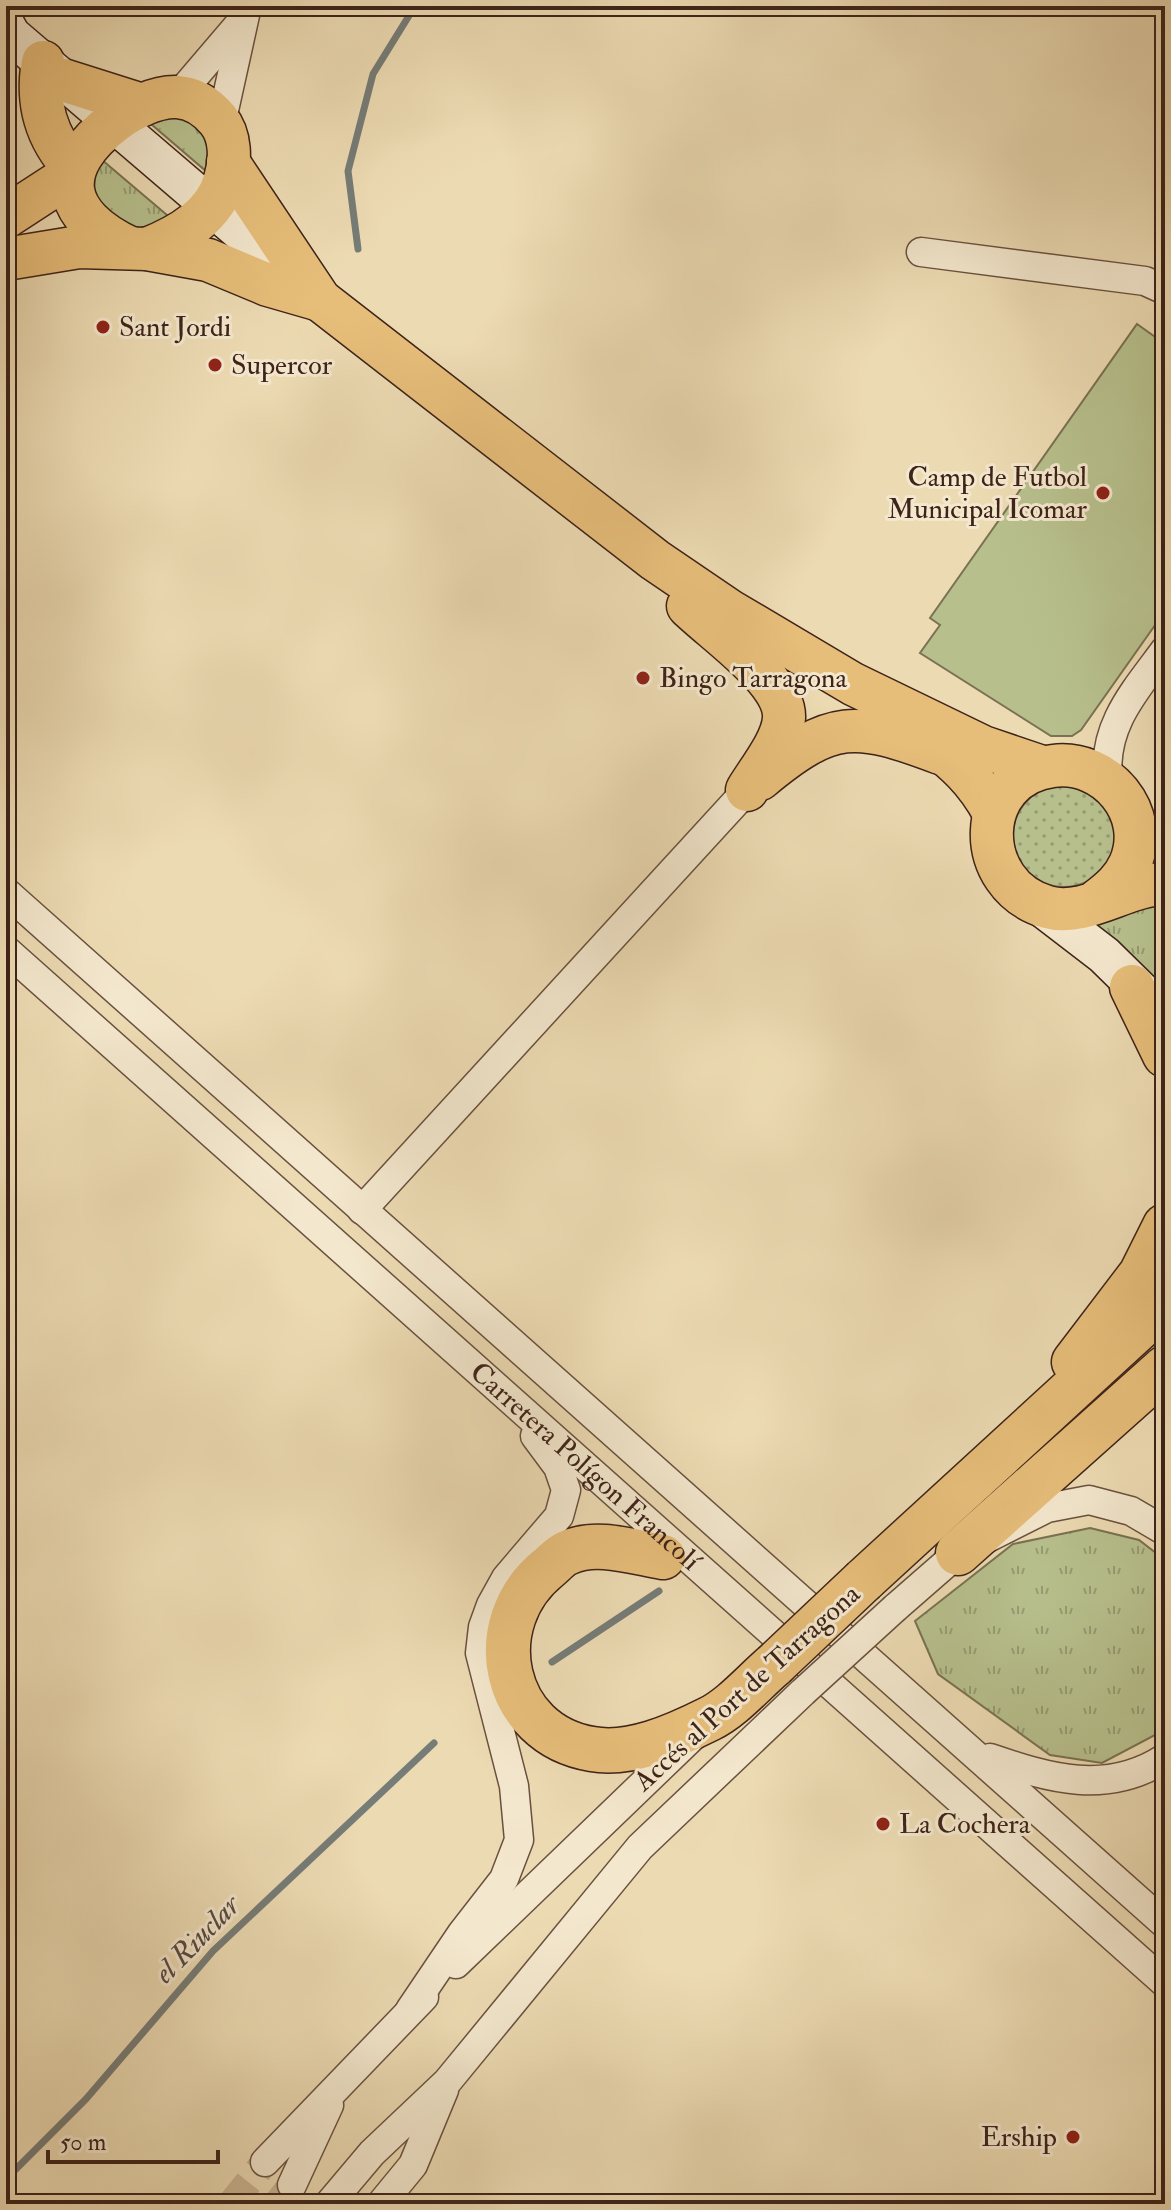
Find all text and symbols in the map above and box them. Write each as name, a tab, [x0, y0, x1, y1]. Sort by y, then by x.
place label: Sant Jordi	[119, 310, 231, 345]
marker: Sant Jordi	[94, 318, 112, 336]
place label: Supercor	[231, 348, 333, 383]
marker: Supercor	[206, 356, 224, 374]
place label: Camp de Futbol Municipal Icomar	[887, 460, 1088, 527]
marker: Camp de Futbol Municipal Icomar	[1094, 484, 1112, 502]
place label: Bingo Tarragona	[659, 661, 848, 696]
marker: Bingo Tarragona	[634, 669, 652, 687]
street label: Carretera Polígon Francolí	[463, 1355, 710, 1580]
street label: Accés al Port de Tarragona	[626, 1577, 868, 1800]
place label: La Cochera	[899, 1807, 1031, 1842]
marker: La Cochera	[874, 1815, 892, 1833]
water label: el Riuclar	[146, 1886, 249, 1991]
scale bar	[48, 2114, 218, 2164]
place label: Ership	[981, 2120, 1057, 2155]
text: 50 m	[60, 2127, 107, 2158]
marker: Ership	[1064, 2128, 1082, 2146]

